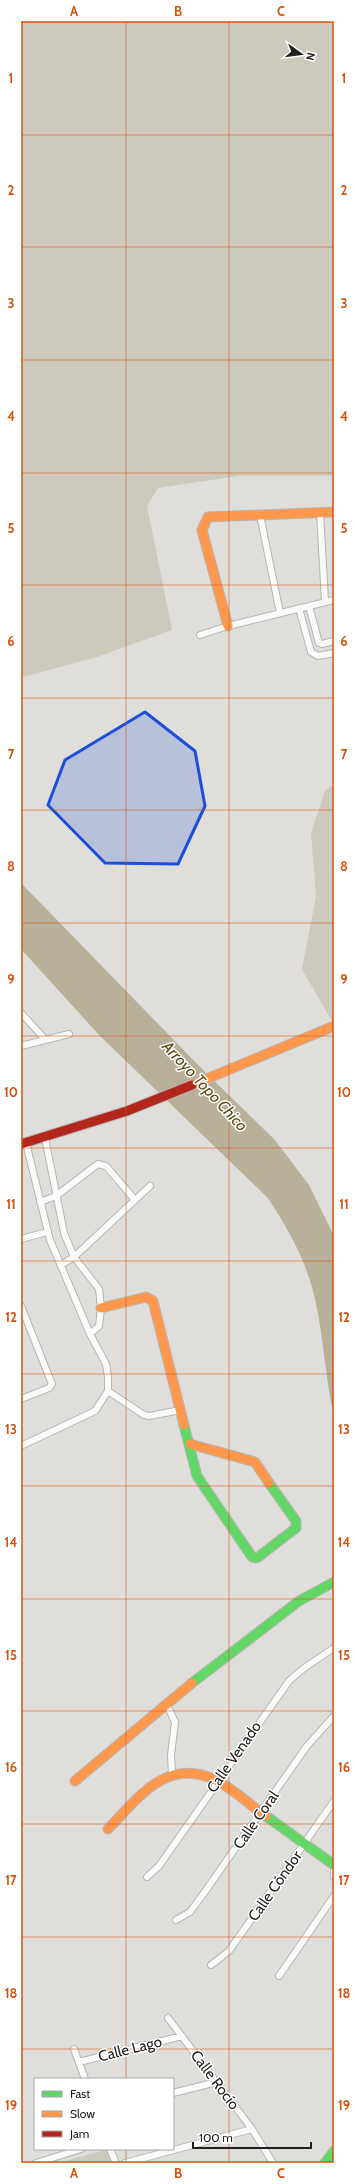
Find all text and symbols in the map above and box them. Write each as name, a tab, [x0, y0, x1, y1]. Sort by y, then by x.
text: A	[70, 3, 79, 19]
text: B	[174, 3, 182, 19]
text: C	[277, 3, 285, 19]
north arrow	[281, 34, 321, 74]
text: N	[303, 51, 318, 62]
text: 1	[9, 70, 13, 86]
text: 1	[342, 70, 346, 86]
text: 2	[8, 182, 15, 198]
text: 2	[341, 182, 348, 198]
text: 3	[7, 295, 15, 311]
text: 3	[340, 295, 348, 311]
text: 4	[7, 408, 15, 424]
text: 4	[340, 408, 348, 424]
text: 5	[8, 520, 15, 536]
text: 5	[341, 520, 348, 536]
text: 6	[7, 633, 15, 649]
text: 6	[340, 633, 348, 649]
text: 7	[8, 746, 15, 762]
text: 7	[341, 746, 348, 762]
text: 8	[7, 858, 15, 874]
text: 8	[340, 858, 348, 874]
text: 9	[7, 971, 15, 987]
text: 9	[340, 971, 348, 987]
water label: Arroyo Topo Chico	[158, 1036, 252, 1135]
text: 10	[4, 1084, 18, 1100]
text: 10	[337, 1084, 351, 1100]
text: 11	[6, 1196, 16, 1212]
text: 11	[339, 1196, 349, 1212]
text: 12	[5, 1309, 17, 1325]
text: 12	[338, 1309, 350, 1325]
text: 13	[5, 1421, 17, 1437]
text: 13	[338, 1421, 350, 1437]
text: 14	[5, 1534, 17, 1550]
text: 14	[338, 1534, 350, 1550]
text: 15	[5, 1647, 17, 1663]
text: 15	[338, 1647, 350, 1663]
street label: Calle Venado	[203, 1718, 265, 1796]
text: 16	[5, 1759, 17, 1775]
text: 16	[338, 1759, 350, 1775]
street label: Calle Coral	[229, 1787, 283, 1853]
street label: Calle Cóndor	[244, 1847, 306, 1925]
text: 17	[5, 1872, 17, 1888]
text: 17	[338, 1872, 350, 1888]
text: 18	[5, 1985, 17, 2001]
text: 18	[338, 1985, 350, 2001]
street label: Calle Lago	[96, 2032, 164, 2066]
street label: Calle Rocío	[187, 2047, 243, 2113]
legend	[34, 2078, 174, 2150]
text: Fast	[70, 2086, 90, 2101]
text: 19	[5, 2097, 17, 2113]
text: 19	[338, 2097, 350, 2113]
text: Slow	[70, 2106, 95, 2121]
scale bar	[193, 2124, 311, 2150]
text: Jam	[69, 2126, 89, 2141]
text: 100 m	[199, 2130, 233, 2145]
text: A	[70, 2165, 79, 2181]
text: B	[174, 2165, 182, 2181]
text: C	[277, 2165, 285, 2181]

